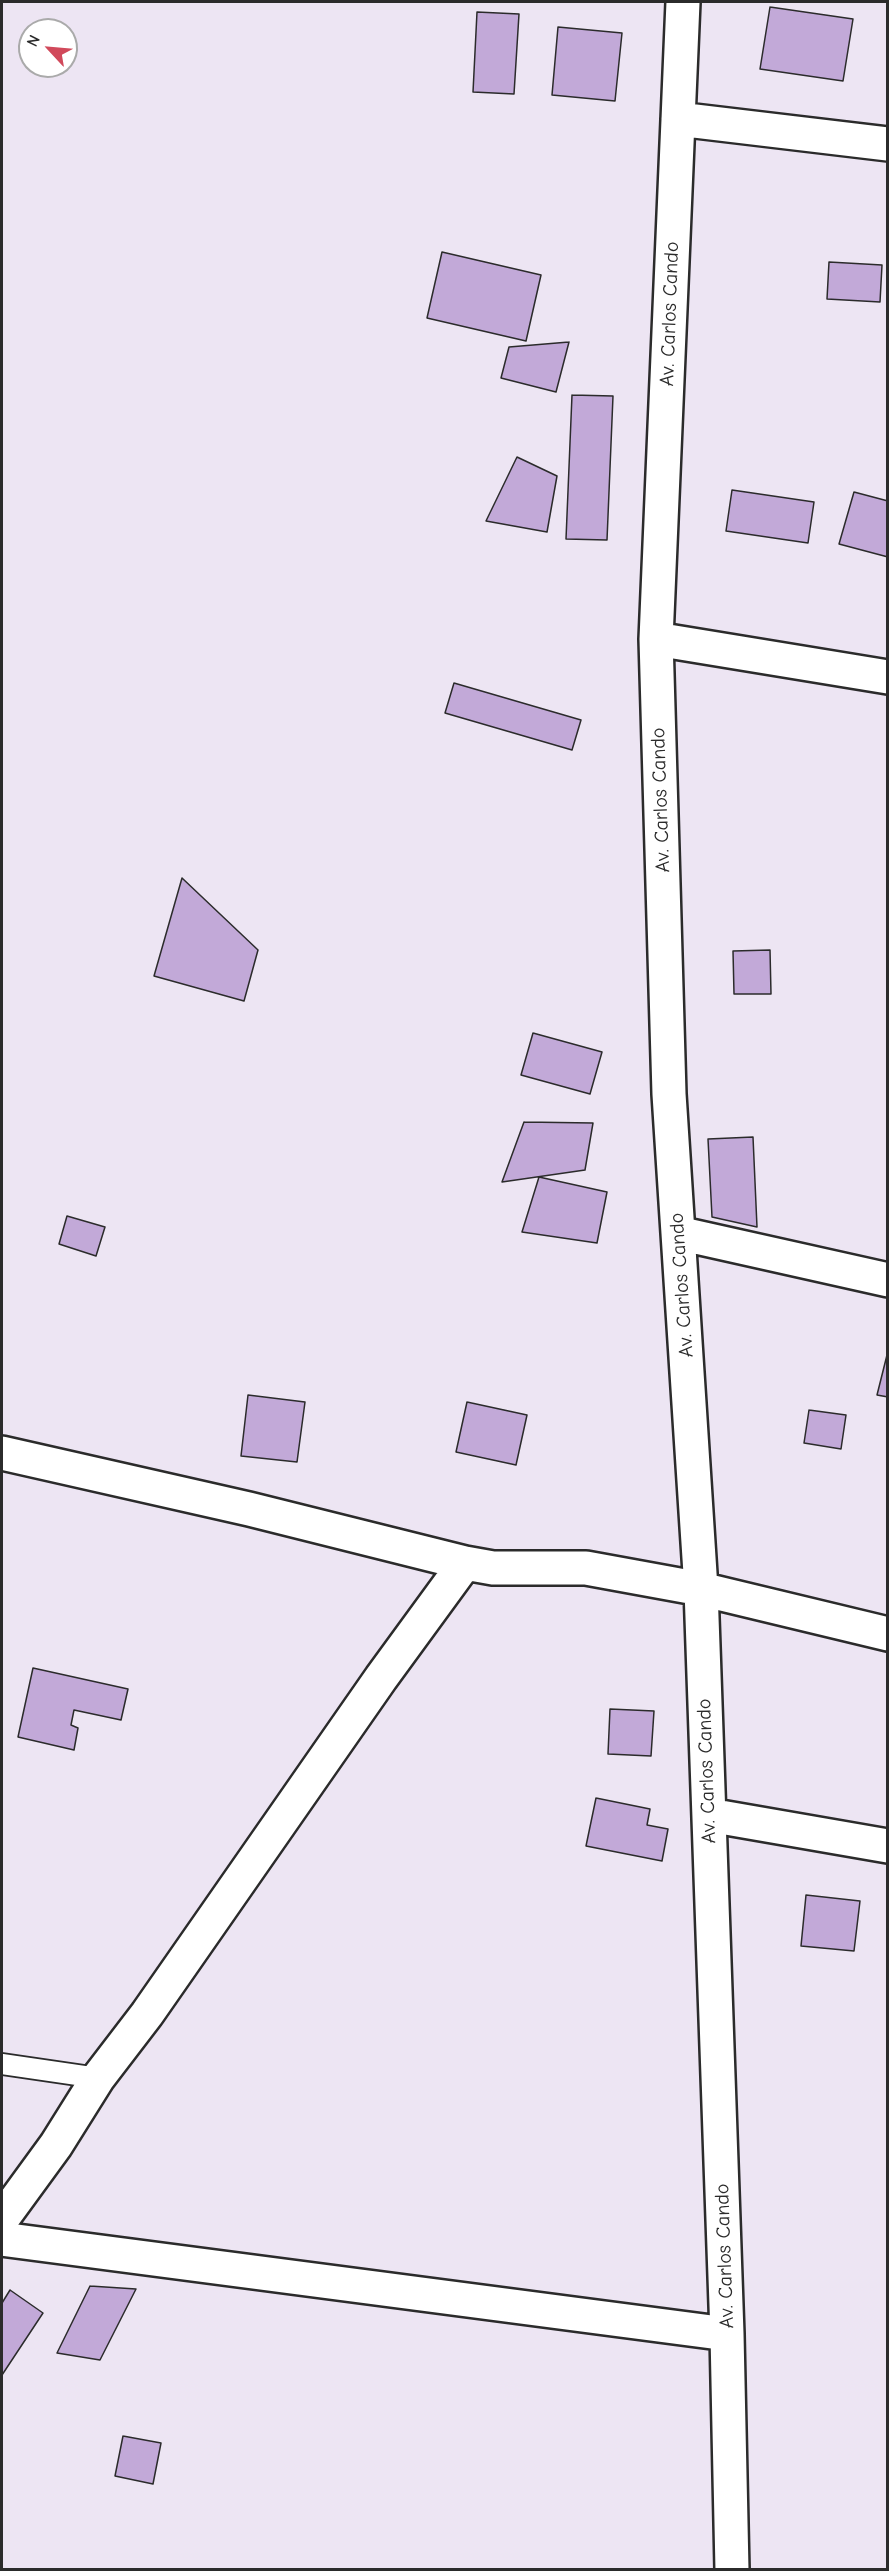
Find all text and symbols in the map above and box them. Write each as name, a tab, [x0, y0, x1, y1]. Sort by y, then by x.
north arrow	[18, 18, 78, 78]
text: N	[23, 32, 44, 50]
street label: Av. Carlos Cando	[655, 241, 685, 387]
street label: Av. Carlos Cando	[646, 727, 676, 873]
street label: Av. Carlos Cando	[665, 1212, 699, 1358]
street label: Av. Carlos Cando	[692, 1698, 722, 1844]
street label: Av. Carlos Cando	[710, 2183, 740, 2329]

